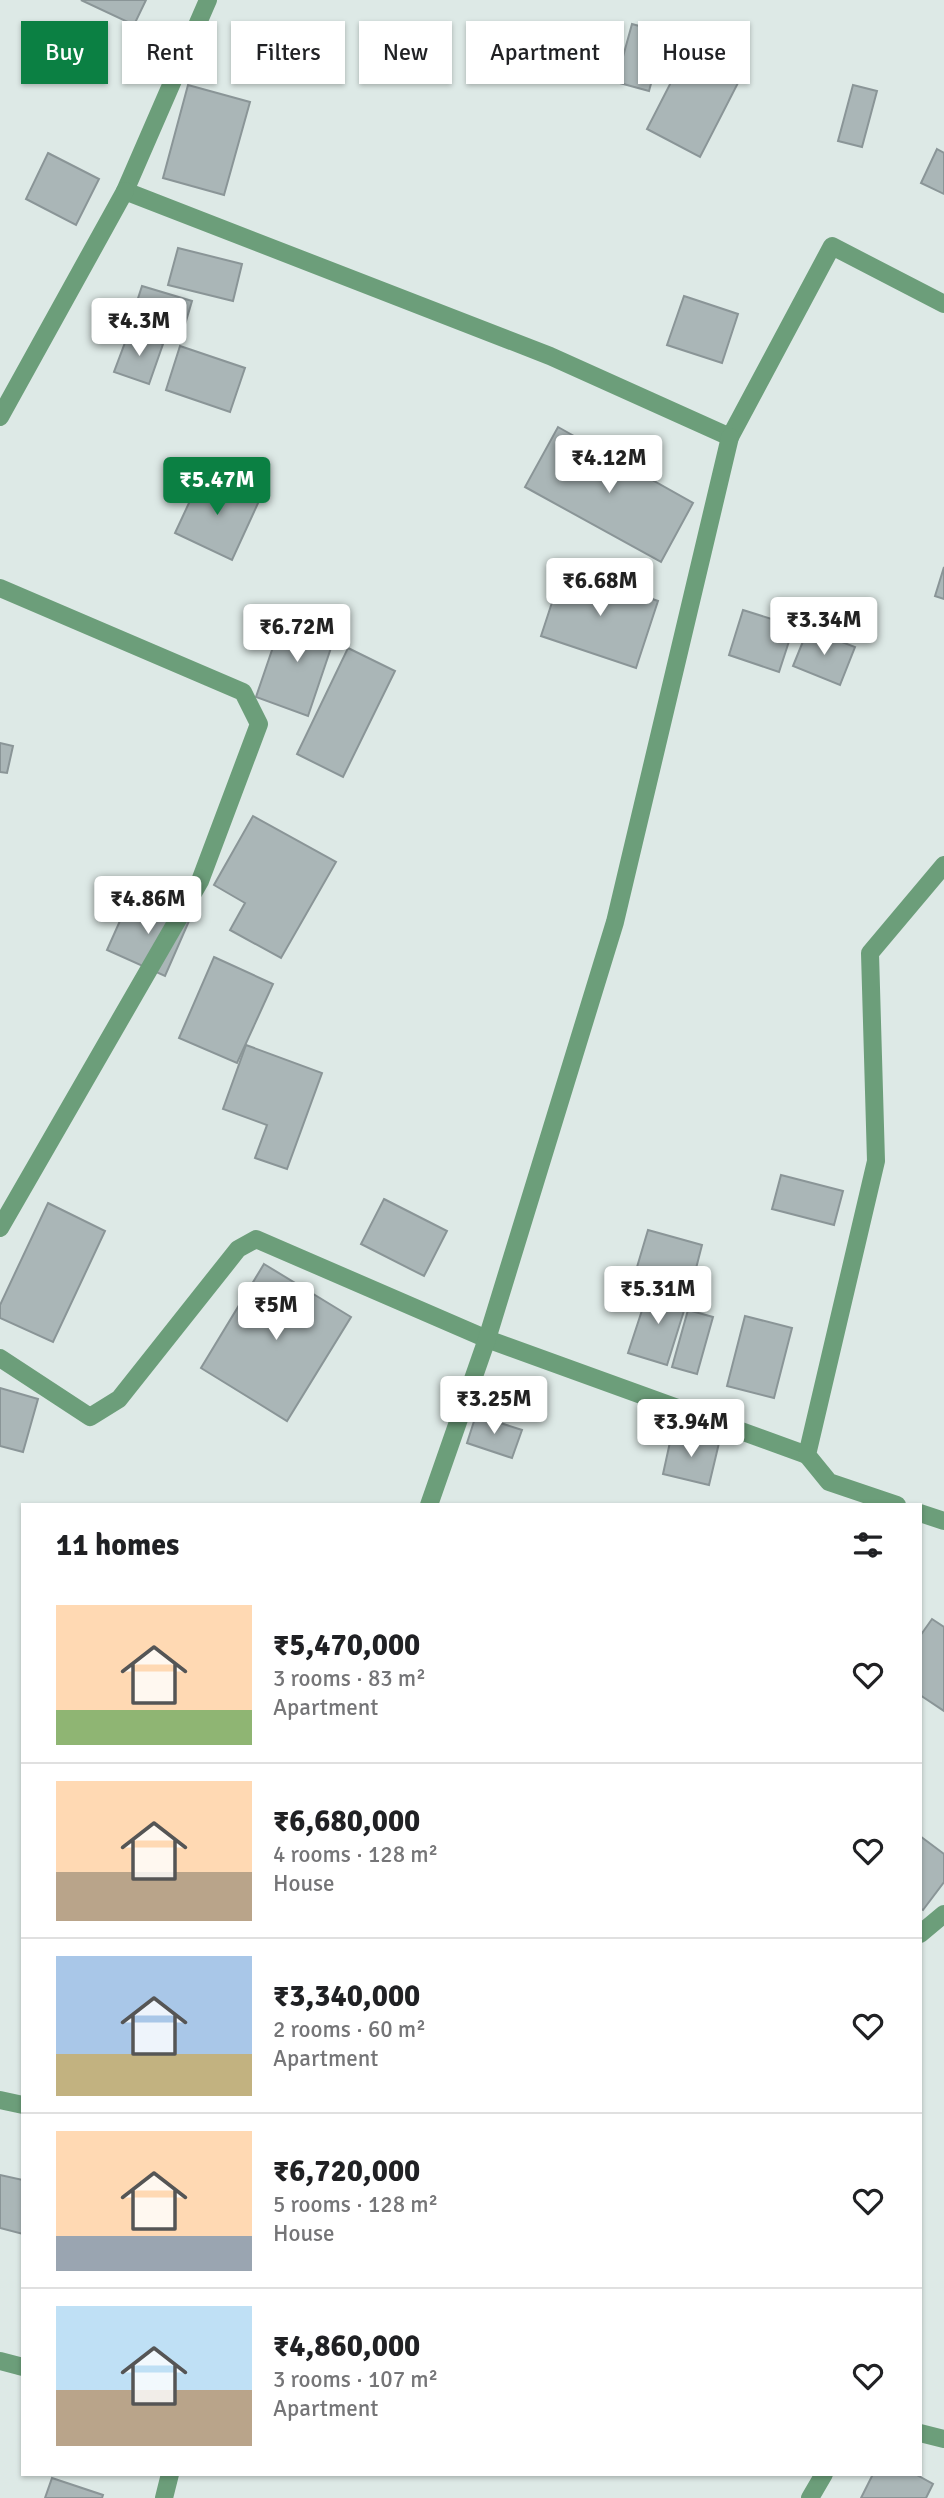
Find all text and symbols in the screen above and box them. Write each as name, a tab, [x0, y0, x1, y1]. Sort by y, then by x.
chip: Buy	[21, 21, 108, 84]
chip: Rent	[122, 21, 217, 84]
chip: Filters	[231, 21, 345, 84]
chip: New	[359, 21, 452, 84]
chip: Apartment	[466, 21, 624, 84]
chip: House	[638, 21, 750, 84]
pin: ₹4.3M	[90, 298, 188, 358]
text: ₹4.3M	[107, 306, 171, 335]
pin: ₹4.12M	[552, 435, 666, 495]
text: ₹4.12M	[571, 443, 647, 472]
pin: ₹5.47M	[160, 458, 274, 517]
text: ₹5.47M	[179, 465, 255, 494]
pin: ₹6.68M	[543, 558, 657, 618]
text: ₹6.68M	[562, 566, 638, 595]
pin: ₹3.34M	[767, 598, 881, 657]
pin: ₹6.72M	[240, 604, 354, 664]
text: ₹3.34M	[786, 605, 862, 634]
text: ₹6.72M	[259, 612, 335, 641]
pin: ₹4.86M	[91, 876, 205, 936]
text: ₹4.86M	[110, 884, 186, 913]
pin: ₹5.31M	[601, 1266, 715, 1326]
text: ₹5.31M	[620, 1274, 696, 1303]
pin: ₹5M	[242, 1282, 310, 1342]
text: ₹5M	[254, 1290, 298, 1319]
pin: ₹3.25M	[437, 1376, 551, 1436]
text: ₹3.25M	[456, 1384, 532, 1413]
pin: ₹3.94M	[634, 1400, 748, 1459]
text: ₹3.94M	[653, 1407, 729, 1436]
icon: filters	[849, 1526, 887, 1564]
text: 11 homes	[56, 1527, 179, 1564]
text: ₹5,470,000	[273, 1627, 420, 1664]
icon: home	[112, 1633, 196, 1717]
icon: heart	[849, 1656, 887, 1694]
text: 3 rooms · 83 m²	[273, 1664, 426, 1693]
text: Apartment	[273, 1693, 378, 1722]
text: ₹6,680,000	[273, 1803, 420, 1840]
icon: home	[112, 1809, 196, 1893]
icon: heart	[849, 1832, 887, 1870]
text: 4 rooms · 128 m²	[273, 1840, 438, 1869]
text: House	[273, 1869, 335, 1898]
text: ₹3,340,000	[273, 1978, 420, 2015]
icon: home	[112, 1984, 196, 2068]
icon: heart	[849, 2007, 887, 2045]
text: 2 rooms · 60 m²	[273, 2015, 426, 2044]
text: Apartment	[273, 2044, 378, 2073]
text: ₹6,720,000	[273, 2153, 420, 2190]
icon: home	[112, 2159, 196, 2243]
icon: heart	[849, 2182, 887, 2220]
text: 5 rooms · 128 m²	[273, 2190, 438, 2219]
text: House	[273, 2219, 335, 2248]
text: ₹4,860,000	[273, 2328, 420, 2365]
icon: home	[112, 2334, 196, 2418]
icon: heart	[849, 2357, 887, 2395]
text: 3 rooms · 107 m²	[273, 2365, 438, 2394]
text: Apartment	[273, 2394, 378, 2423]

